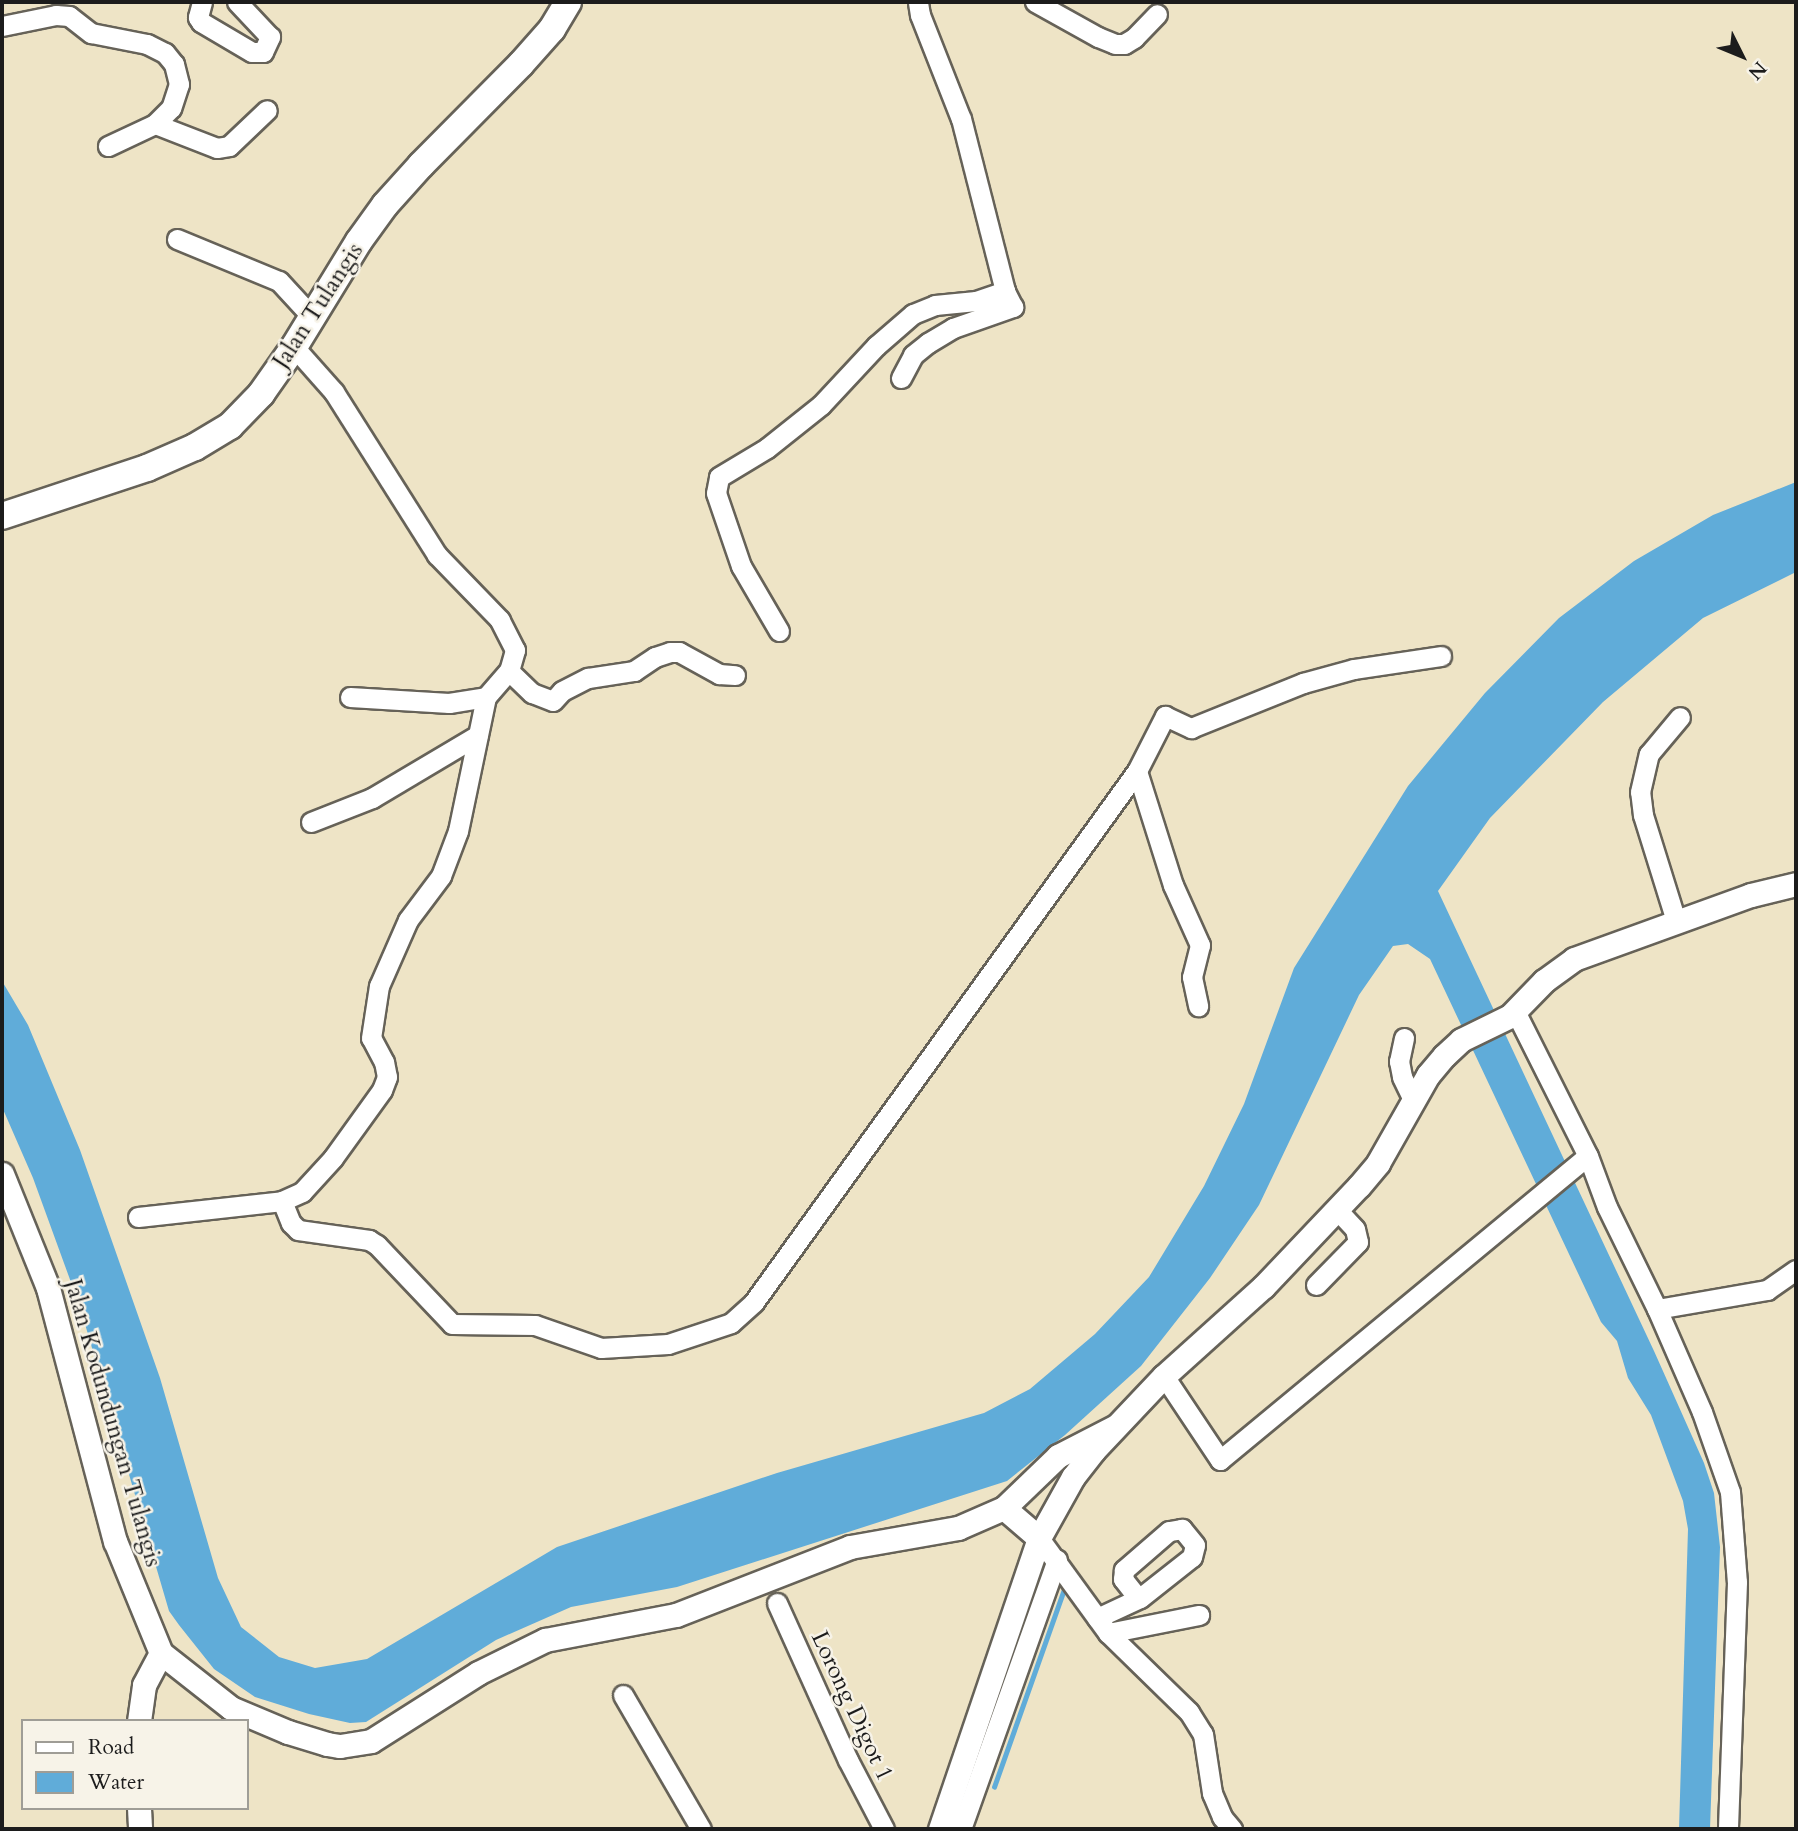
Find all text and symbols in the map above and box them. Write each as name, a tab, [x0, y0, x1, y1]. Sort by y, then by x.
north arrow	[1707, 21, 1777, 91]
text: N	[1742, 55, 1772, 85]
street label: Jalan Tulangis	[267, 238, 369, 374]
street label: Jalan Kodundungan Tulangis	[58, 1276, 168, 1570]
street label: Lorong Digot 1	[805, 1627, 899, 1785]
legend	[21, 1719, 248, 1810]
text: Road	[88, 1733, 134, 1762]
text: Water	[88, 1768, 144, 1797]

